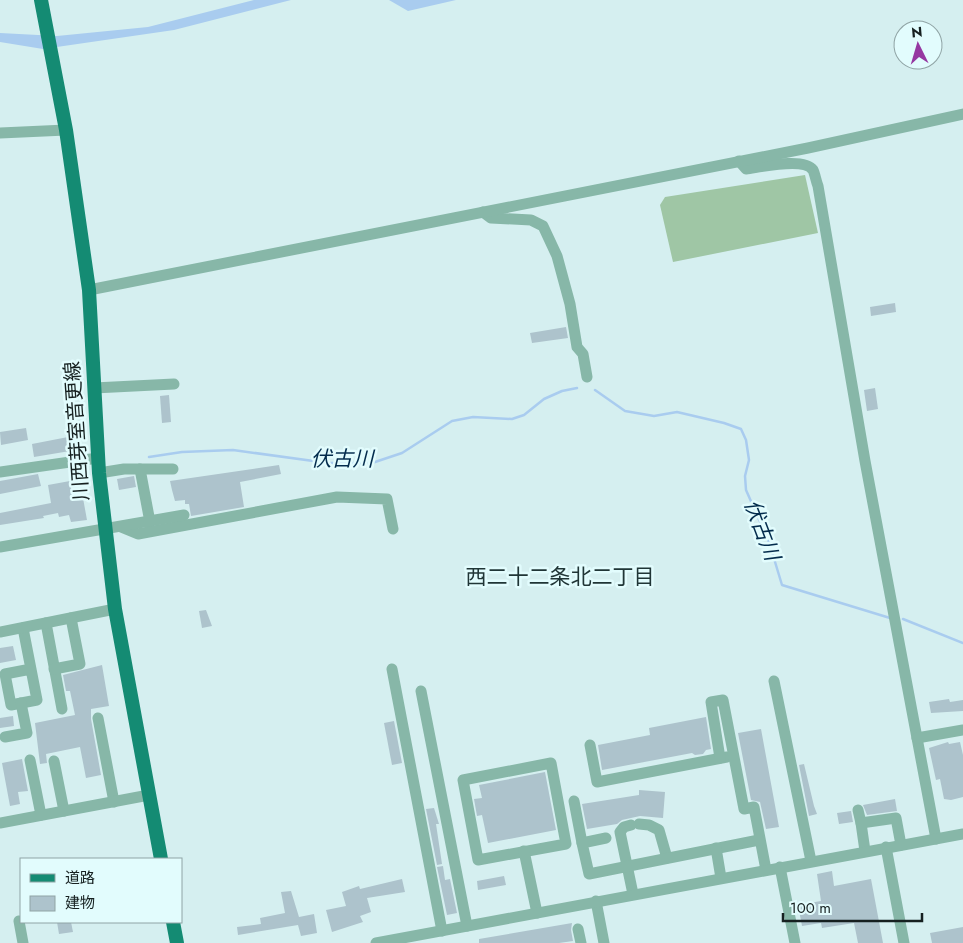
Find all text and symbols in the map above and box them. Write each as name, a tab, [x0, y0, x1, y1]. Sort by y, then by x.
north arrow	[893, 20, 943, 70]
text: N	[910, 22, 923, 42]
street label: 川西芽室音更線	[58, 360, 96, 502]
water label: 伏古川	[311, 444, 375, 474]
water label: 伏古川	[737, 495, 788, 567]
district label: 西二十二条北二丁目	[466, 562, 655, 592]
legend	[20, 858, 182, 923]
text: 道路	[65, 867, 95, 889]
scale bar	[783, 890, 922, 922]
text: 建物	[65, 892, 95, 914]
text: 100 m	[790, 897, 831, 919]

